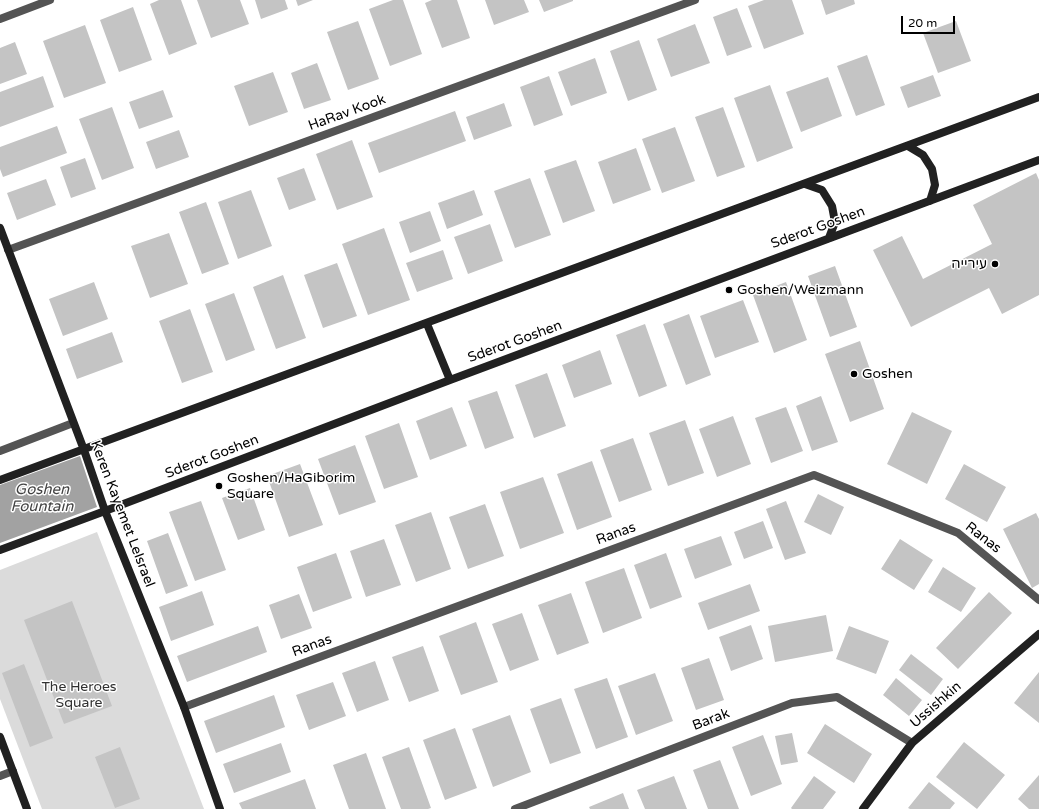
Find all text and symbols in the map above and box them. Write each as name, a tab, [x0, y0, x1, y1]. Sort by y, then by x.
scale bar	[903, 8, 957, 34]
text: 20 m	[908, 16, 937, 30]
street label: HaRav Kook	[306, 91, 388, 135]
street label: Sderot Goshen	[769, 203, 867, 253]
place label: עירייה	[951, 256, 987, 272]
marker: עירייה	[990, 259, 1000, 269]
place label: Goshen/Weizmann	[737, 282, 864, 298]
marker: Goshen/Weizmann	[724, 285, 734, 295]
street label: Sderot Goshen	[466, 317, 564, 367]
place label: Goshen	[862, 366, 913, 382]
marker: Goshen	[849, 369, 859, 379]
street label: Sderot Goshen	[163, 431, 261, 483]
street label: Keren Kayemet LeIsrael	[86, 438, 158, 590]
place label: Goshen/HaGiborim Square	[227, 470, 355, 502]
water label: Goshen Fountain	[11, 481, 73, 516]
marker: Goshen/HaGiborim Square	[214, 481, 224, 491]
street label: Ranas	[594, 519, 638, 549]
street label: Ranas	[962, 519, 1004, 557]
street label: Ranas	[290, 631, 334, 661]
street label: Ussishkin	[907, 678, 965, 732]
park label: The Heroes Square	[41, 679, 117, 712]
street label: Barak	[690, 705, 732, 735]

